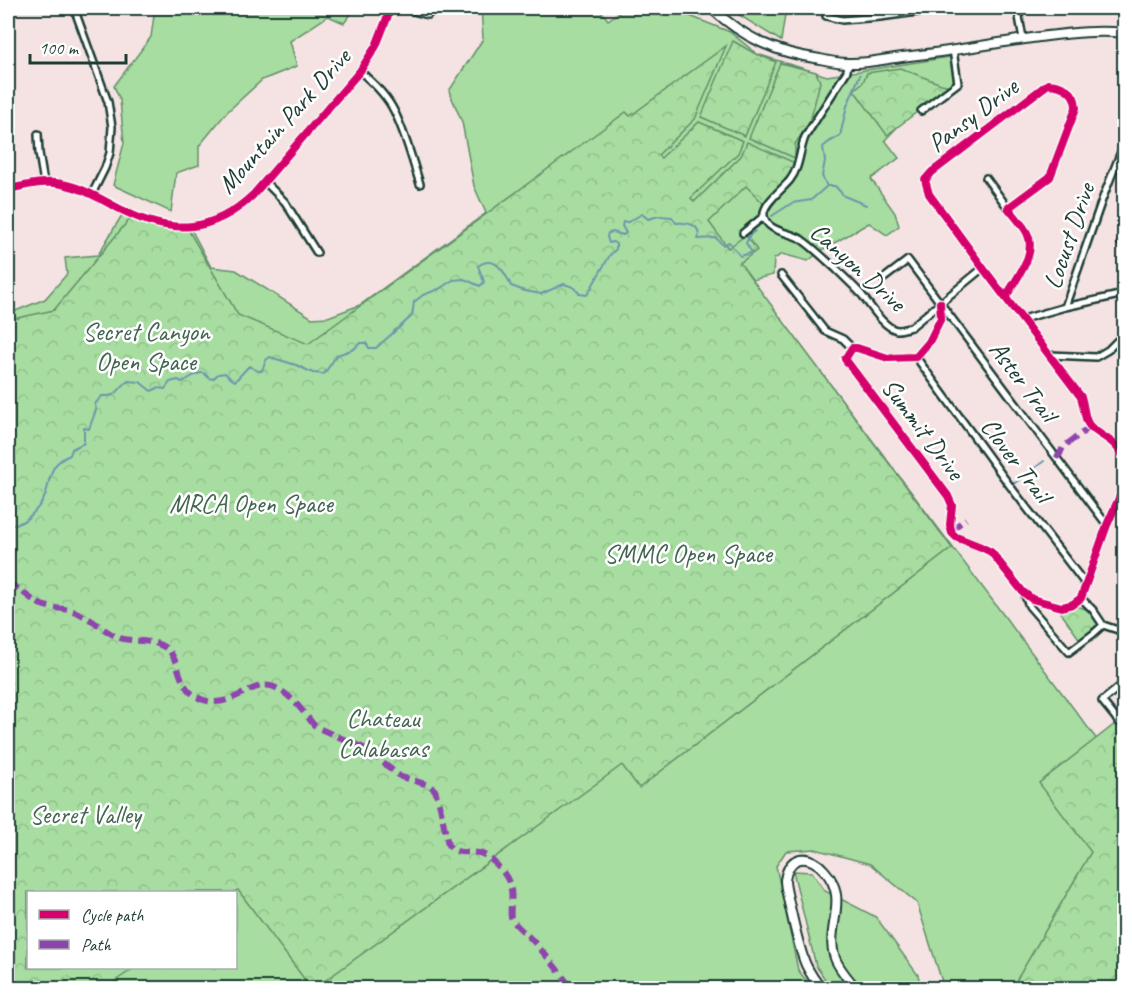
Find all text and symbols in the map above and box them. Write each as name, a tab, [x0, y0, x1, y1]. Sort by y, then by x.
scale bar	[30, 27, 126, 65]
text: 100 m	[39, 37, 80, 59]
street label: Mountain Park Drive	[210, 40, 360, 200]
street label: Pansy Drive	[921, 69, 1026, 160]
street label: Locust Drive	[1036, 176, 1103, 293]
street label: Canyon Drive	[803, 215, 915, 320]
park label: Secret Canyon Open Space	[83, 315, 211, 378]
street label: Aster Trail	[982, 334, 1067, 432]
street label: Summit Drive	[874, 372, 973, 488]
street label: Clover Trail	[973, 411, 1061, 513]
park label: MRCA Open Space	[169, 487, 334, 520]
park label: SMMC Open Space	[604, 537, 774, 570]
park label: Chateau Calabasas	[338, 702, 430, 765]
park label: Secret Valley	[29, 798, 143, 831]
legend	[27, 891, 237, 969]
text: Cycle path	[81, 904, 144, 926]
text: Path	[81, 934, 111, 956]

